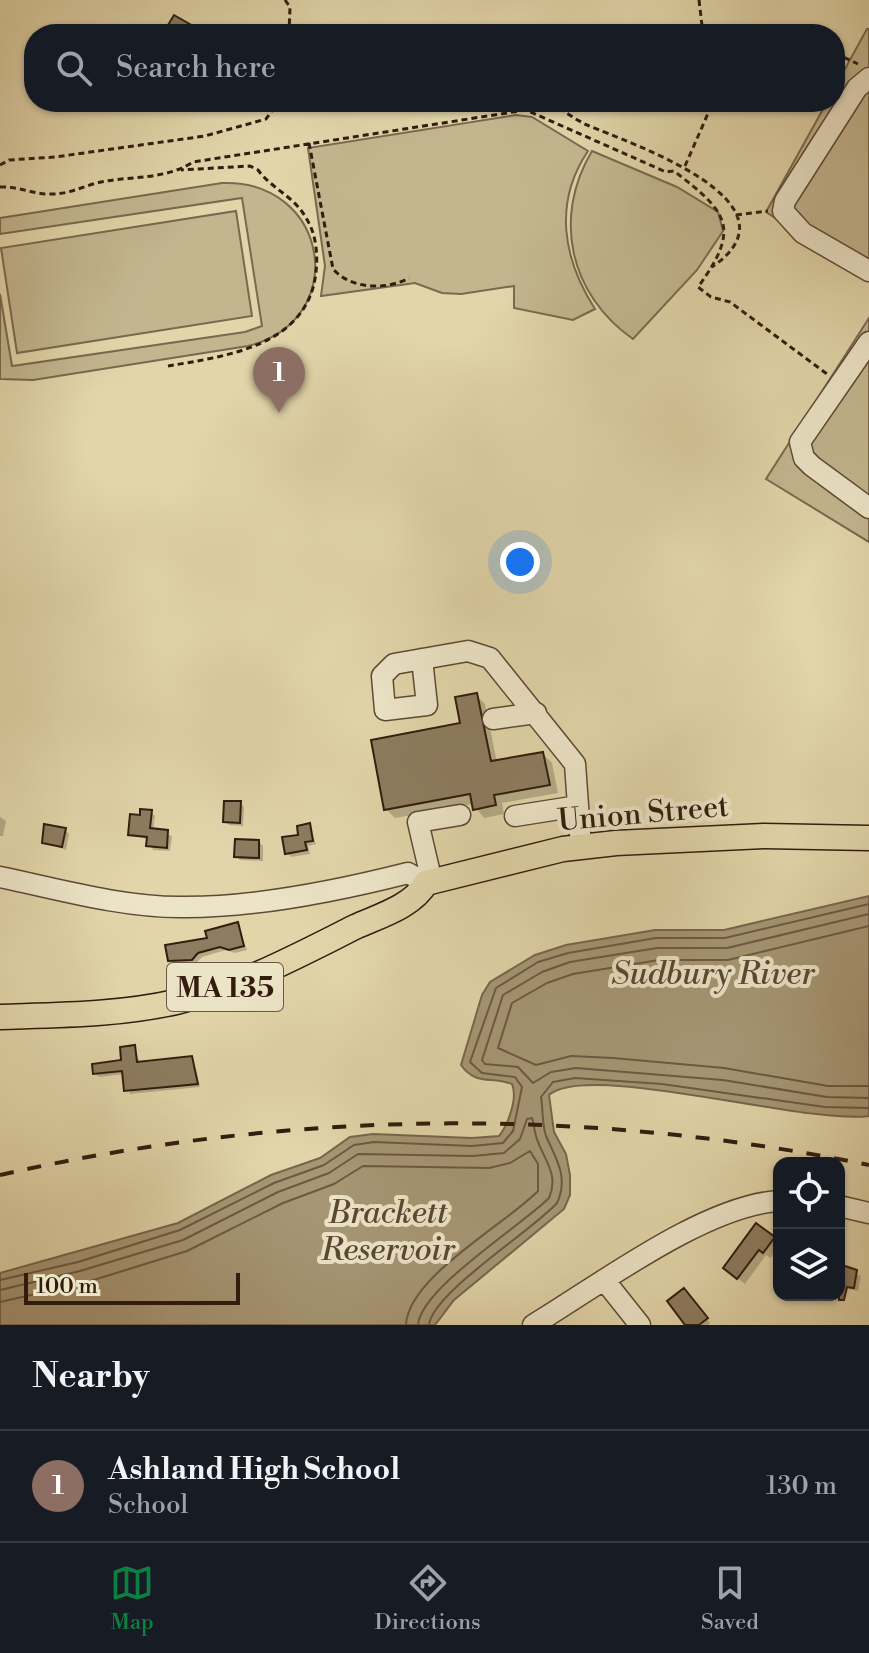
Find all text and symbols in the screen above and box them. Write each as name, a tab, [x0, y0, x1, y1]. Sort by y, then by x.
search box	[24, 24, 845, 112]
icon: search	[52, 46, 96, 90]
text: Search here	[116, 49, 276, 87]
pin: 1	[253, 347, 305, 413]
your location	[500, 542, 540, 582]
street label: Union Street	[556, 788, 731, 840]
water label: Sudbury River	[611, 954, 816, 994]
road number: MA 135	[167, 963, 283, 1011]
map controls	[773, 1157, 845, 1301]
button: locate	[773, 1157, 845, 1229]
water label: Brackett Reservoir	[320, 1193, 456, 1270]
button: layers	[773, 1229, 845, 1301]
scale bar	[24, 1269, 240, 1305]
text: 100 m	[36, 1273, 98, 1300]
text: Nearby	[32, 1356, 150, 1398]
text: Ashland High School	[108, 1451, 400, 1489]
text: 1	[52, 1470, 64, 1502]
text: 130 m	[766, 1470, 837, 1502]
text: School	[108, 1489, 188, 1521]
tab: Map	[110, 1561, 154, 1636]
tab: Directions	[375, 1561, 481, 1636]
tab: Saved	[701, 1561, 759, 1636]

